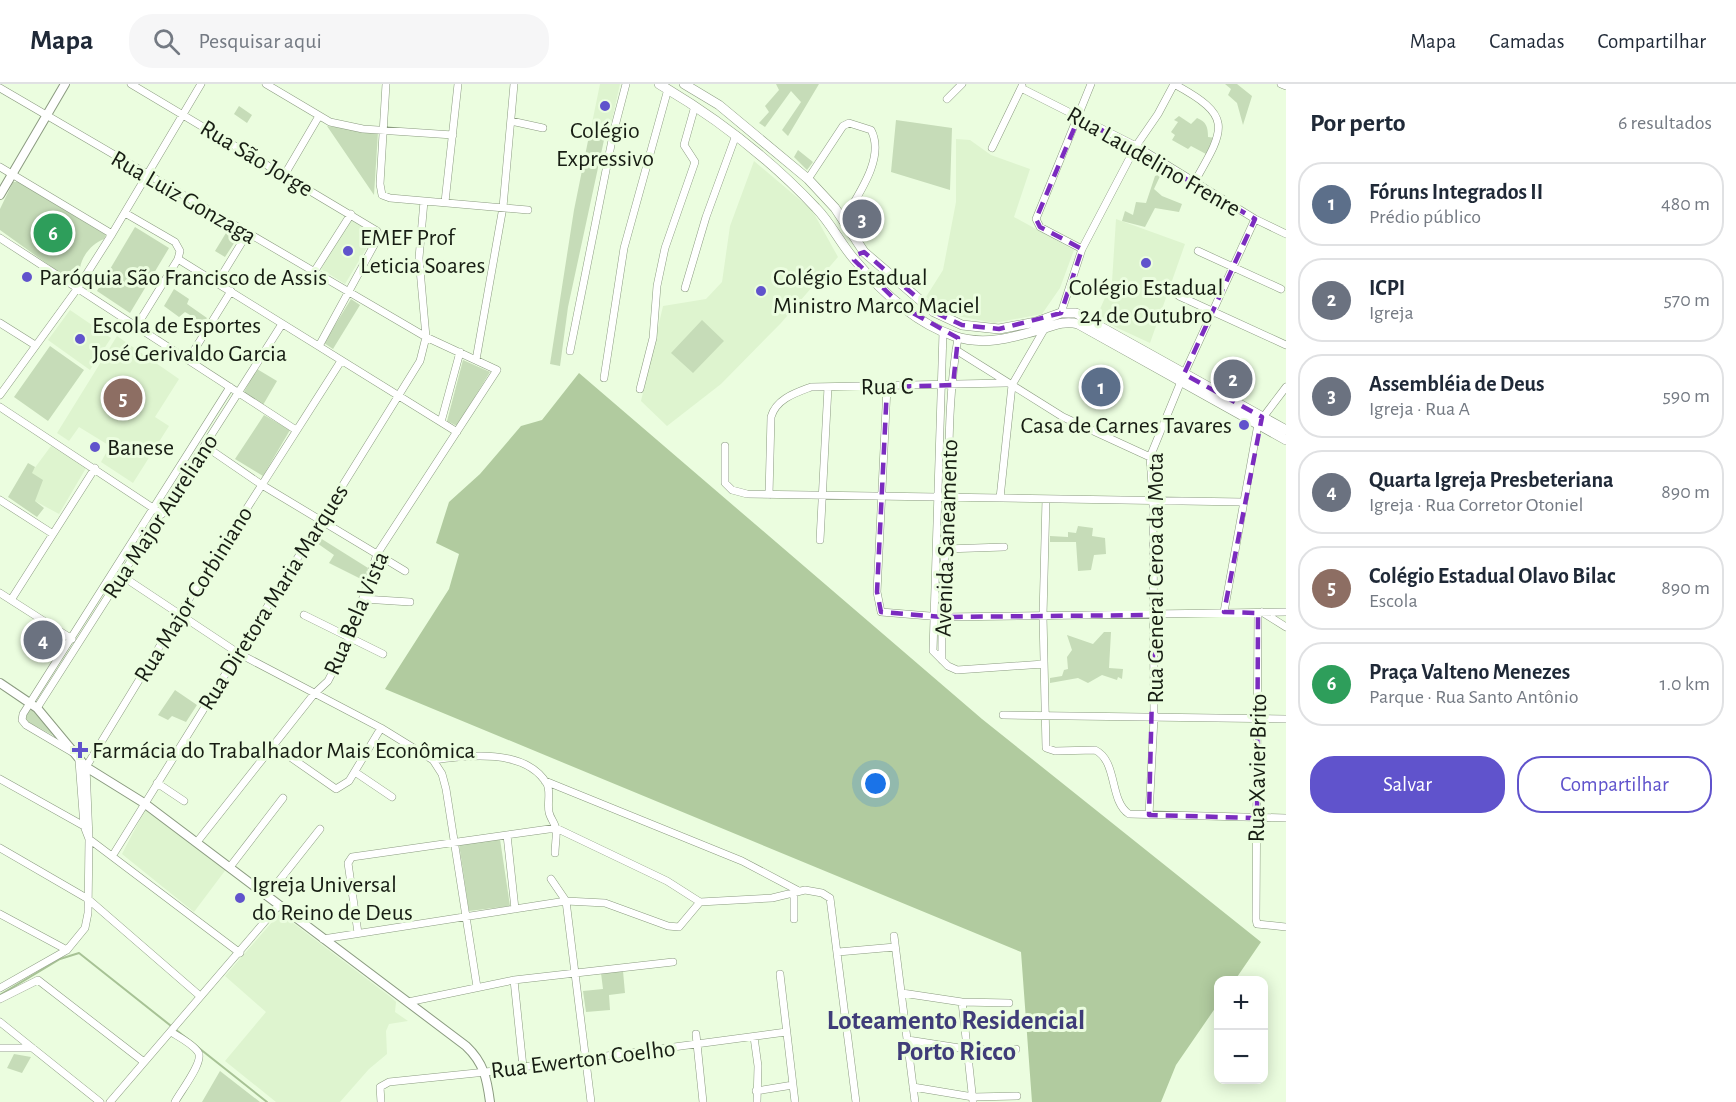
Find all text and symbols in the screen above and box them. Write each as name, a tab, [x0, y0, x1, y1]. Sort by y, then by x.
search box	[129, 14, 549, 68]
icon: search	[150, 25, 183, 58]
text: Mapa	[30, 27, 93, 55]
text: Pesquisar aqui	[198, 30, 322, 52]
text: Mapa	[1410, 31, 1456, 52]
text: Camadas	[1489, 31, 1564, 52]
text: Compartilhar	[1597, 31, 1706, 52]
marker: Colégio Expressivo	[598, 99, 612, 113]
street label: Rua Laudelino Frenre	[1063, 102, 1244, 221]
text: Por perto	[1310, 110, 1406, 136]
text: 6 resultados	[1618, 113, 1712, 133]
street label: Rua São Jorge	[196, 116, 317, 202]
place label: Colégio Expressivo	[556, 119, 654, 171]
street label: Rua Luiz Gonzaga	[107, 147, 260, 249]
text: Fóruns Integrados II	[1369, 181, 1543, 203]
text: 1	[1328, 194, 1335, 214]
text: 480 m	[1661, 194, 1710, 214]
pin: 3	[842, 196, 882, 242]
text: Prédio público	[1369, 207, 1481, 227]
pin: 6	[34, 210, 72, 256]
place label: EMEF Prof Leticia Soares	[360, 226, 485, 278]
marker: EMEF Prof Leticia Soares	[341, 244, 355, 258]
marker: Colégio Estadual 24 de Outubro	[1139, 256, 1153, 270]
place label: Paróquia São Francisco de Assis	[39, 266, 327, 290]
place label: Colégio Estadual Ministro Marco Maciel	[773, 266, 980, 318]
marker: Paróquia São Francisco de Assis	[20, 270, 34, 284]
place label: Colégio Estadual 24 de Outubro	[1069, 276, 1223, 328]
text: ICPI	[1369, 277, 1405, 299]
marker: Colégio Estadual Ministro Marco Maciel	[754, 284, 768, 298]
text: 2	[1327, 290, 1336, 310]
text: 570 m	[1663, 290, 1710, 310]
text: Igreja	[1369, 303, 1414, 323]
place label: Escola de Esportes José Gerivaldo Garcia	[92, 314, 287, 366]
marker: Escola de Esportes José Gerivaldo Garcia	[73, 332, 87, 346]
pin: 2	[1214, 356, 1252, 402]
pin: 1	[1082, 364, 1120, 410]
text: Assembléia de Deus	[1369, 373, 1544, 395]
street label: Rua C	[861, 375, 914, 399]
pin: 5	[104, 376, 142, 420]
text: 3	[1327, 386, 1336, 406]
text: 590 m	[1662, 386, 1710, 406]
text: Igreja · Rua A	[1369, 399, 1470, 419]
place label: Casa de Carnes Tavares	[1020, 414, 1232, 438]
marker: Casa de Carnes Tavares	[1237, 418, 1251, 432]
street label: Rua Major Aureliano	[99, 430, 223, 603]
place label: Banese	[107, 436, 174, 460]
street label: Avenida Saneamento	[932, 439, 962, 637]
marker: Banese	[88, 440, 102, 454]
street label: Rua General Ceroa da Mota	[1144, 452, 1168, 704]
text: Quarta Igreja Presbeteriana	[1369, 469, 1614, 491]
street label: Rua Diretora Maria Marques	[194, 480, 353, 715]
text: 4	[1326, 482, 1337, 502]
text: 890 m	[1661, 482, 1710, 502]
text: Igreja · Rua Corretor Otoniel	[1369, 495, 1583, 515]
street label: Rua Major Corbiniano	[130, 502, 258, 687]
street label: Rua Bela Vista	[320, 548, 394, 679]
text: Colégio Estadual Olavo Bilac	[1369, 565, 1616, 587]
text: 5	[1327, 578, 1336, 598]
text: 890 m	[1661, 578, 1710, 598]
text: Escola	[1369, 591, 1418, 611]
pin: 4	[24, 618, 63, 662]
text: Praça Valteno Menezes	[1369, 661, 1570, 683]
text: 6	[1327, 674, 1336, 694]
text: 1.0 km	[1660, 674, 1710, 694]
text: Parque · Rua Santo Antônio	[1369, 687, 1579, 707]
street label: Rua Xavier Brito	[1245, 693, 1271, 843]
place label: Farmácia do Trabalhador Mais Econômica	[92, 739, 475, 763]
marker: Farmácia do Trabalhador Mais Econômica	[73, 743, 87, 757]
button: Salvar	[1310, 756, 1505, 813]
button: Compartilhar	[1517, 756, 1712, 813]
your location	[861, 769, 890, 798]
place label: Igreja Universal do Reino de Deus	[252, 873, 413, 925]
marker: Igreja Universal do Reino de Deus	[233, 891, 247, 905]
map controls	[1214, 976, 1268, 1084]
button: +	[1214, 976, 1268, 1030]
district label: Loteamento Residencial Porto Ricco	[827, 1007, 1085, 1065]
button: −	[1214, 1030, 1268, 1084]
street label: Rua Ewerton Coelho	[489, 1037, 677, 1083]

